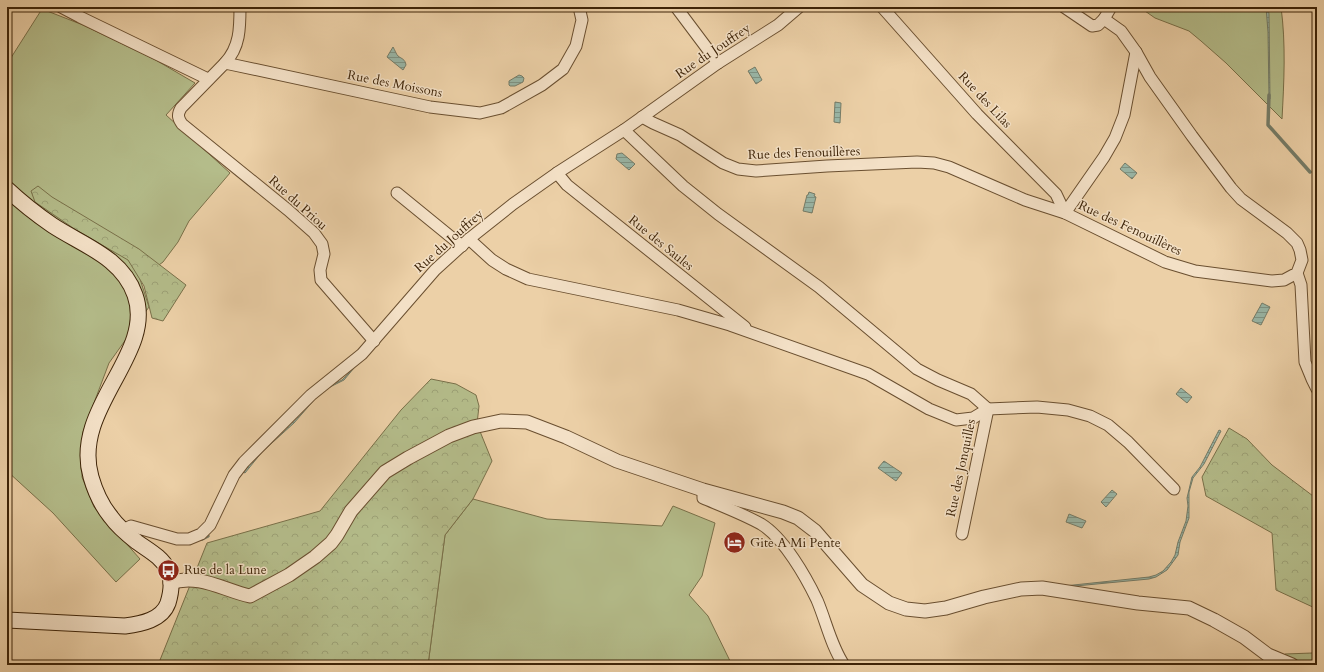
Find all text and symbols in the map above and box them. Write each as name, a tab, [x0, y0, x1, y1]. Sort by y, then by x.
street label: Rue du Jouffrey	[672, 19, 754, 83]
street label: Rue des Moissons	[346, 66, 444, 102]
street label: Rue des Lilas	[954, 68, 1016, 132]
street label: Rue des Fenouillères	[748, 142, 860, 164]
street label: Rue du Priou	[265, 172, 331, 234]
street label: Rue des Fenouillères	[1075, 196, 1185, 260]
street label: Rue du Jouffrey	[411, 205, 487, 277]
street label: Rue des Saules	[625, 211, 697, 275]
street label: Rue des Jonquilles	[942, 417, 980, 519]
hotel icon: Gite A Mi Pente	[722, 530, 748, 556]
place label: Gite A Mi Pente	[750, 534, 841, 552]
bus stop icon: Rue de la Lune	[155, 557, 181, 583]
place label: Rue de la Lune	[184, 561, 267, 579]

